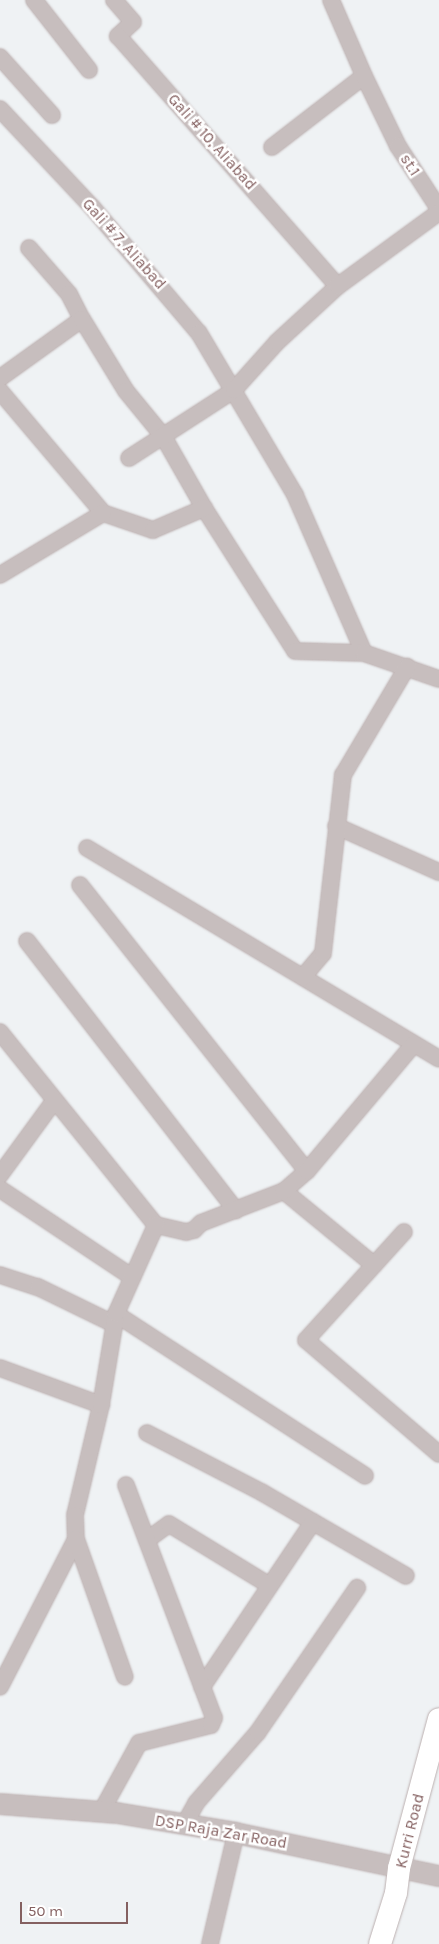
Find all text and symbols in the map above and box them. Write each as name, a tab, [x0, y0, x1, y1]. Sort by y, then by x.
street label: Gali # 10, Aliabad	[164, 90, 260, 194]
street label: st.1	[396, 150, 424, 180]
street label: Gali # 7, Aliabad	[78, 195, 170, 293]
street label: Kurri Road	[391, 1792, 429, 1870]
street label: DSP Raja Zar Road	[153, 1811, 289, 1853]
scale bar	[22, 1892, 130, 1924]
text: 50 m	[28, 1902, 63, 1920]

